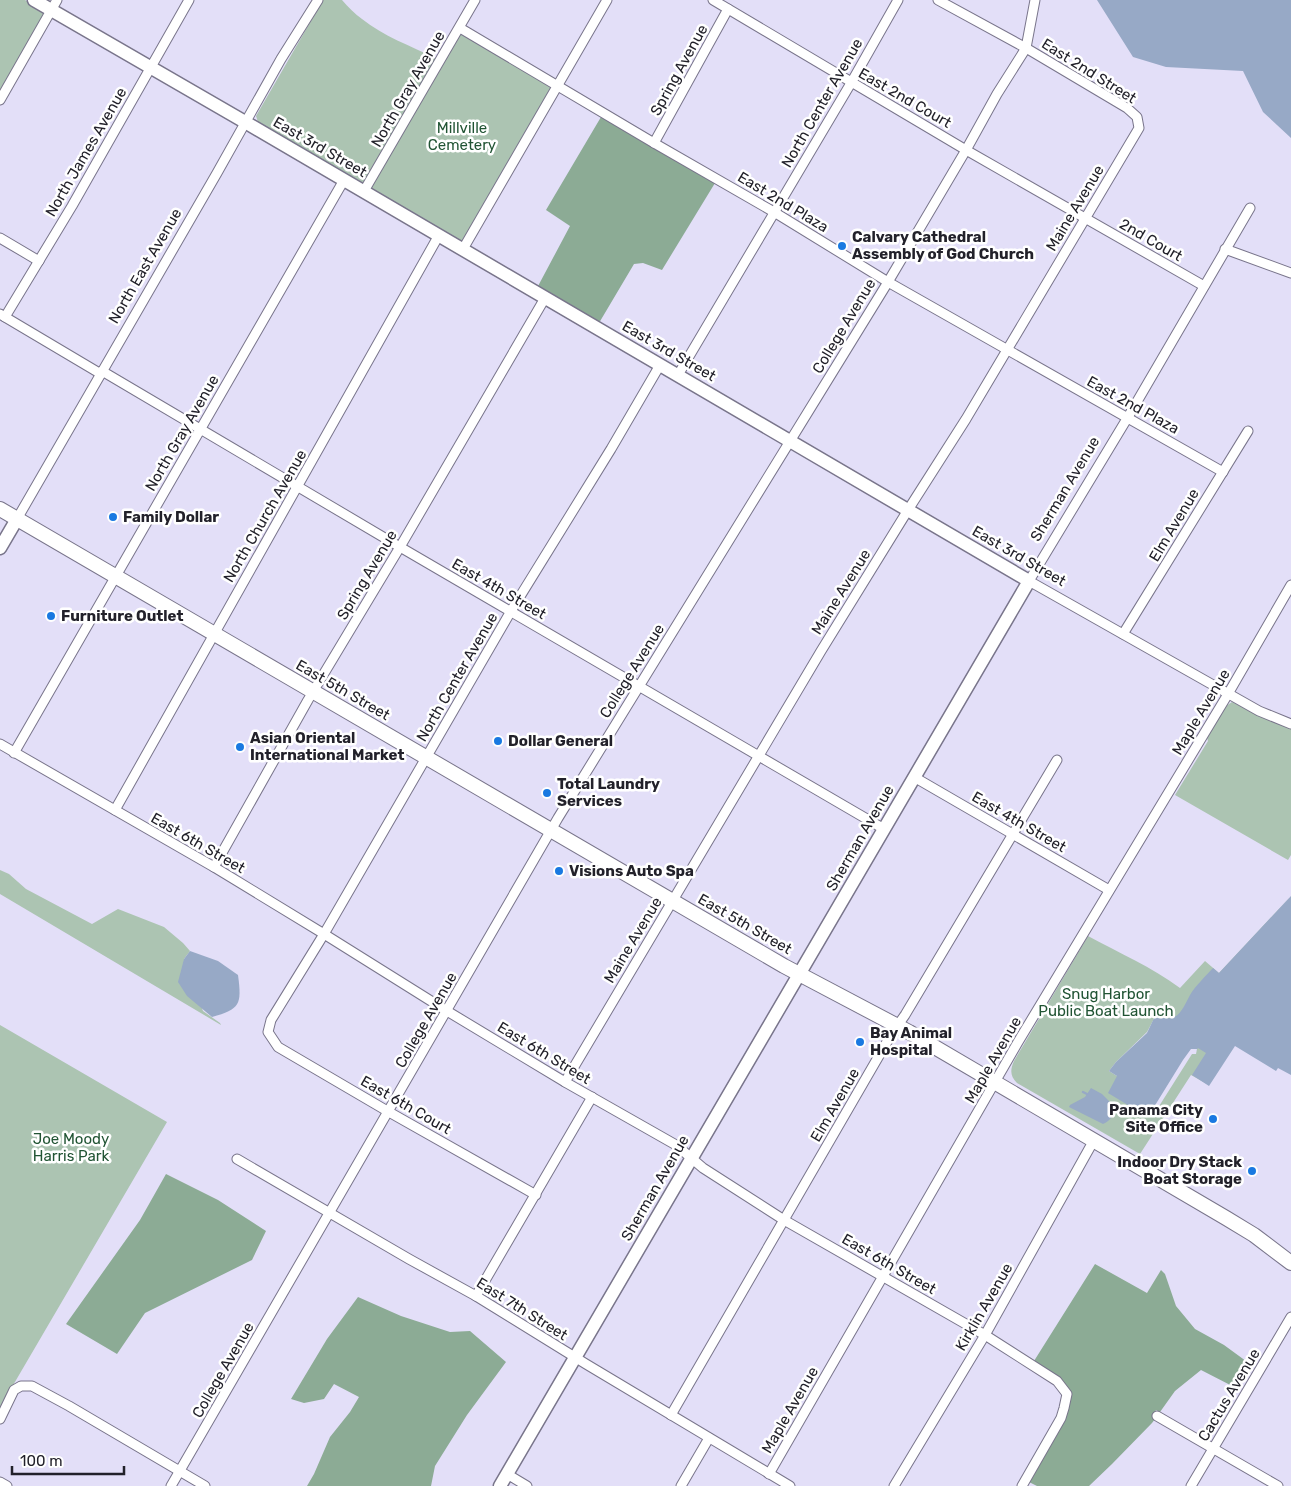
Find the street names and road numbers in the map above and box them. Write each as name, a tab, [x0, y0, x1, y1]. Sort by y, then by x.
street label: Spring Avenue	[647, 21, 711, 119]
street label: North Gray Avenue	[367, 28, 449, 150]
street label: North Center Avenue	[778, 35, 866, 171]
street label: East 2nd Street	[1038, 35, 1140, 107]
street label: East 2nd Court	[855, 64, 955, 132]
street label: North James Avenue	[42, 84, 130, 220]
street label: East 3rd Street	[270, 113, 370, 181]
street label: Maine Avenue	[1042, 162, 1108, 254]
street label: East 2nd Plaza	[734, 168, 832, 236]
street label: North East Avenue	[105, 205, 185, 327]
street label: 2nd Court	[1116, 215, 1186, 265]
street label: College Avenue	[809, 275, 879, 377]
street label: East 3rd Street	[619, 317, 719, 385]
street label: North Gray Avenue	[141, 372, 223, 494]
street label: East 2nd Plaza	[1084, 372, 1182, 438]
street label: Sherman Avenue	[1027, 433, 1103, 545]
street label: North Church Avenue	[220, 446, 310, 586]
street label: Elm Avenue	[1145, 485, 1203, 565]
street label: East 3rd Street	[969, 522, 1069, 590]
street label: Spring Avenue	[333, 527, 401, 623]
street label: Maine Avenue	[808, 546, 874, 638]
street label: East 4th Street	[449, 555, 549, 623]
street label: North Center Avenue	[413, 609, 501, 745]
street label: College Avenue	[596, 621, 668, 721]
street label: East 5th Street	[293, 656, 393, 724]
street label: Maple Avenue	[1168, 666, 1234, 758]
street label: Sherman Avenue	[822, 782, 898, 894]
street label: East 4th Street	[969, 788, 1069, 856]
street label: East 6th Street	[148, 809, 248, 877]
street label: East 5th Street	[695, 890, 795, 958]
street label: Maine Avenue	[600, 894, 666, 986]
street label: College Avenue	[391, 969, 461, 1071]
street label: Maple Avenue	[961, 1013, 1025, 1107]
street label: East 6th Street	[494, 1018, 594, 1088]
street label: Elm Avenue	[807, 1065, 863, 1145]
street label: East 6th Court	[358, 1072, 455, 1138]
street label: Sherman Avenue	[617, 1132, 693, 1244]
street label: East 6th Street	[839, 1230, 939, 1298]
street label: Kirklin Avenue	[952, 1260, 1016, 1354]
street label: East 7th Street	[473, 1274, 571, 1344]
street label: College Avenue	[188, 1319, 258, 1421]
street label: Cactus Avenue	[1194, 1345, 1264, 1445]
street label: Maple Avenue	[758, 1363, 822, 1457]

